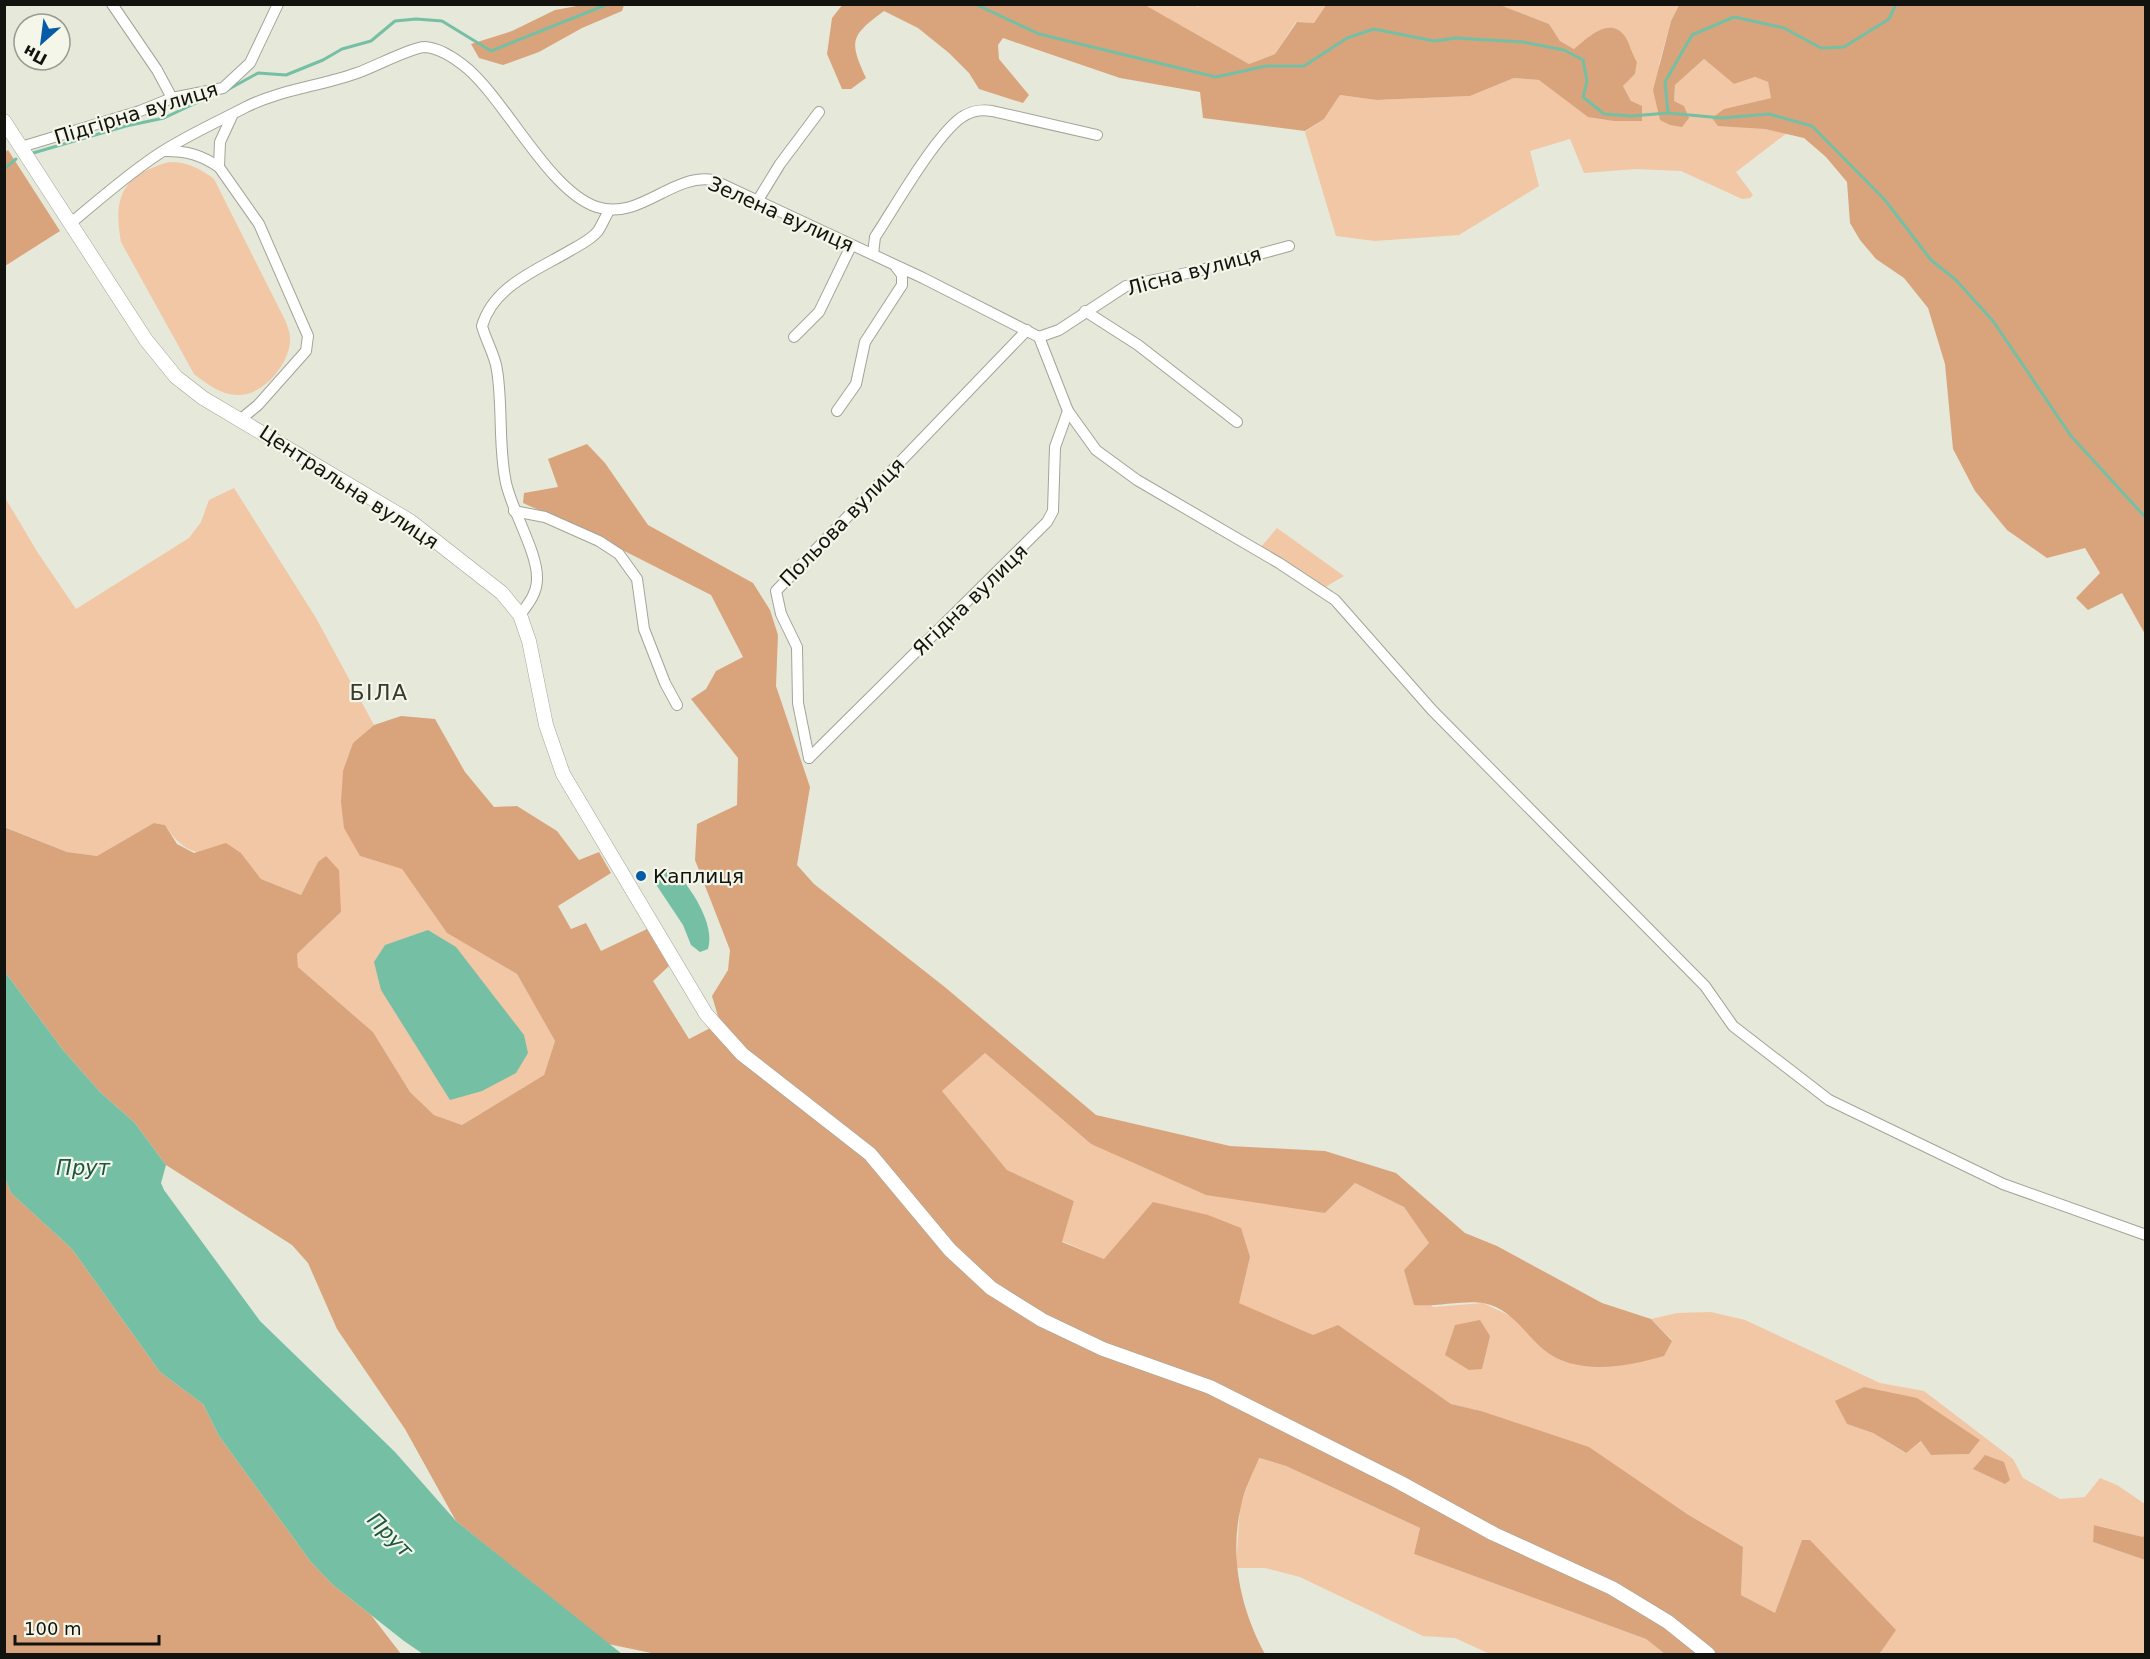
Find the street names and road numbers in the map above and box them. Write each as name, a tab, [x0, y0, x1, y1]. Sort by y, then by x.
street label: Підгірна вулиця	[51, 77, 221, 149]
street label: Зелена вулиця	[704, 171, 858, 257]
street label: Лісна вулиця	[1124, 242, 1264, 300]
street label: Центральна вулиця	[255, 420, 443, 554]
street label: Польова вулиця	[774, 453, 910, 591]
street label: Ягідна вулиця	[908, 539, 1032, 661]

